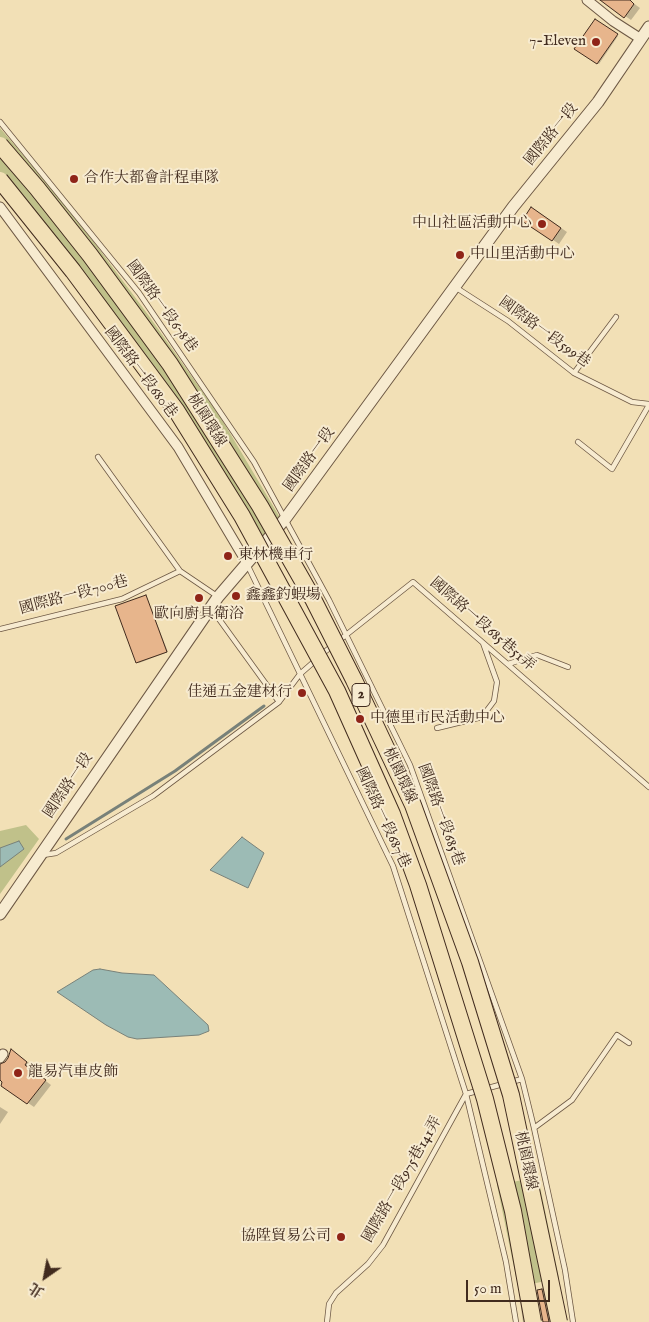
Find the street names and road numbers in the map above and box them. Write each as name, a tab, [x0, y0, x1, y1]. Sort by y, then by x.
street label: 國際路一段	[521, 100, 583, 170]
street label: 國際路一段678巷	[122, 258, 200, 356]
street label: 國際路一段599巷	[495, 294, 593, 372]
street label: 國際路一段680巷	[100, 324, 180, 422]
street label: 桃園環線	[182, 391, 230, 451]
street label: 國際路一段	[281, 424, 339, 496]
street label: 國際路一段700巷	[18, 573, 130, 619]
street label: 國際路一段685巷51弄	[426, 574, 538, 676]
road number: 2	[352, 684, 370, 706]
street label: 桃園環線	[378, 745, 420, 807]
street label: 國際路一段	[41, 750, 97, 822]
street label: 國際路一段685巷	[413, 761, 467, 869]
street label: 國際路一段687巷	[351, 765, 413, 871]
street label: 國際路一段975巷141弄	[360, 1114, 446, 1246]
street label: 桃園環線	[510, 1130, 540, 1192]

